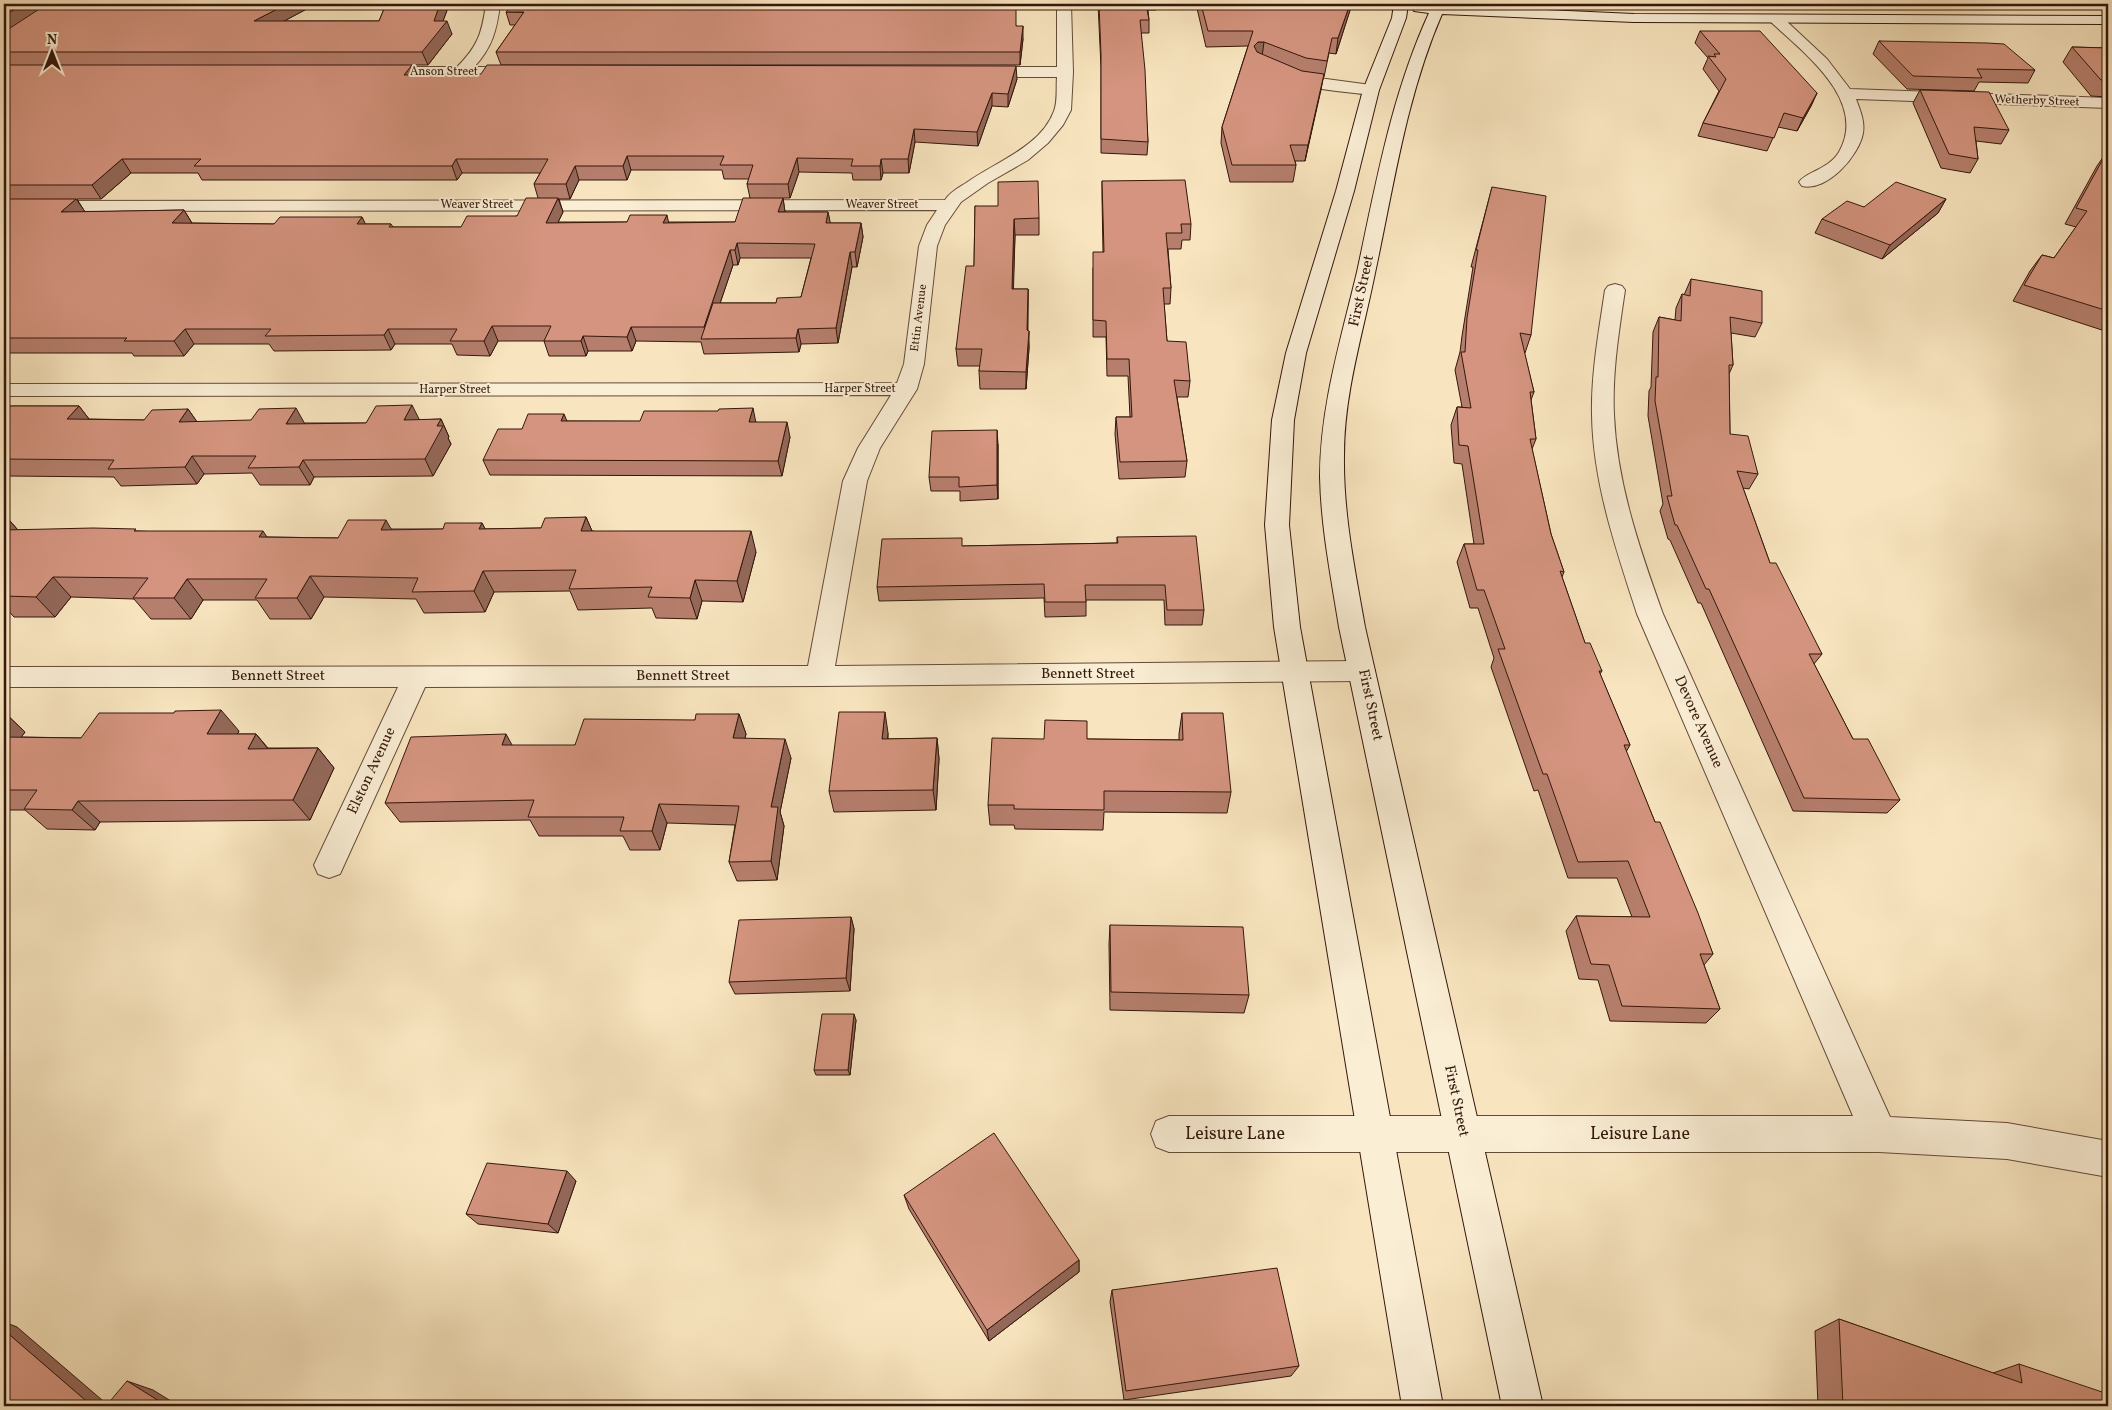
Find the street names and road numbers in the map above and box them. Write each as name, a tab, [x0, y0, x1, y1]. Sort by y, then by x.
street label: Anson Street	[410, 64, 478, 80]
street label: Wetherby Street	[1994, 92, 2080, 110]
street label: Weaver Street	[440, 197, 514, 213]
street label: Weaver Street	[845, 197, 919, 213]
street label: First Street	[1344, 253, 1380, 329]
street label: Ettin Avenue	[907, 283, 931, 353]
street label: Harper Street	[824, 381, 896, 397]
street label: Harper Street	[419, 382, 491, 398]
street label: Bennett Street	[1041, 664, 1135, 685]
street label: Bennett Street	[231, 666, 325, 687]
street label: Bennett Street	[636, 666, 730, 687]
street label: First Street	[1352, 667, 1388, 743]
street label: Devore Avenue	[1668, 672, 1728, 772]
street label: Elston Avenue	[343, 724, 401, 818]
street label: First Street	[1438, 1063, 1474, 1139]
street label: Leisure Lane	[1185, 1122, 1285, 1147]
street label: Leisure Lane	[1590, 1122, 1690, 1147]

